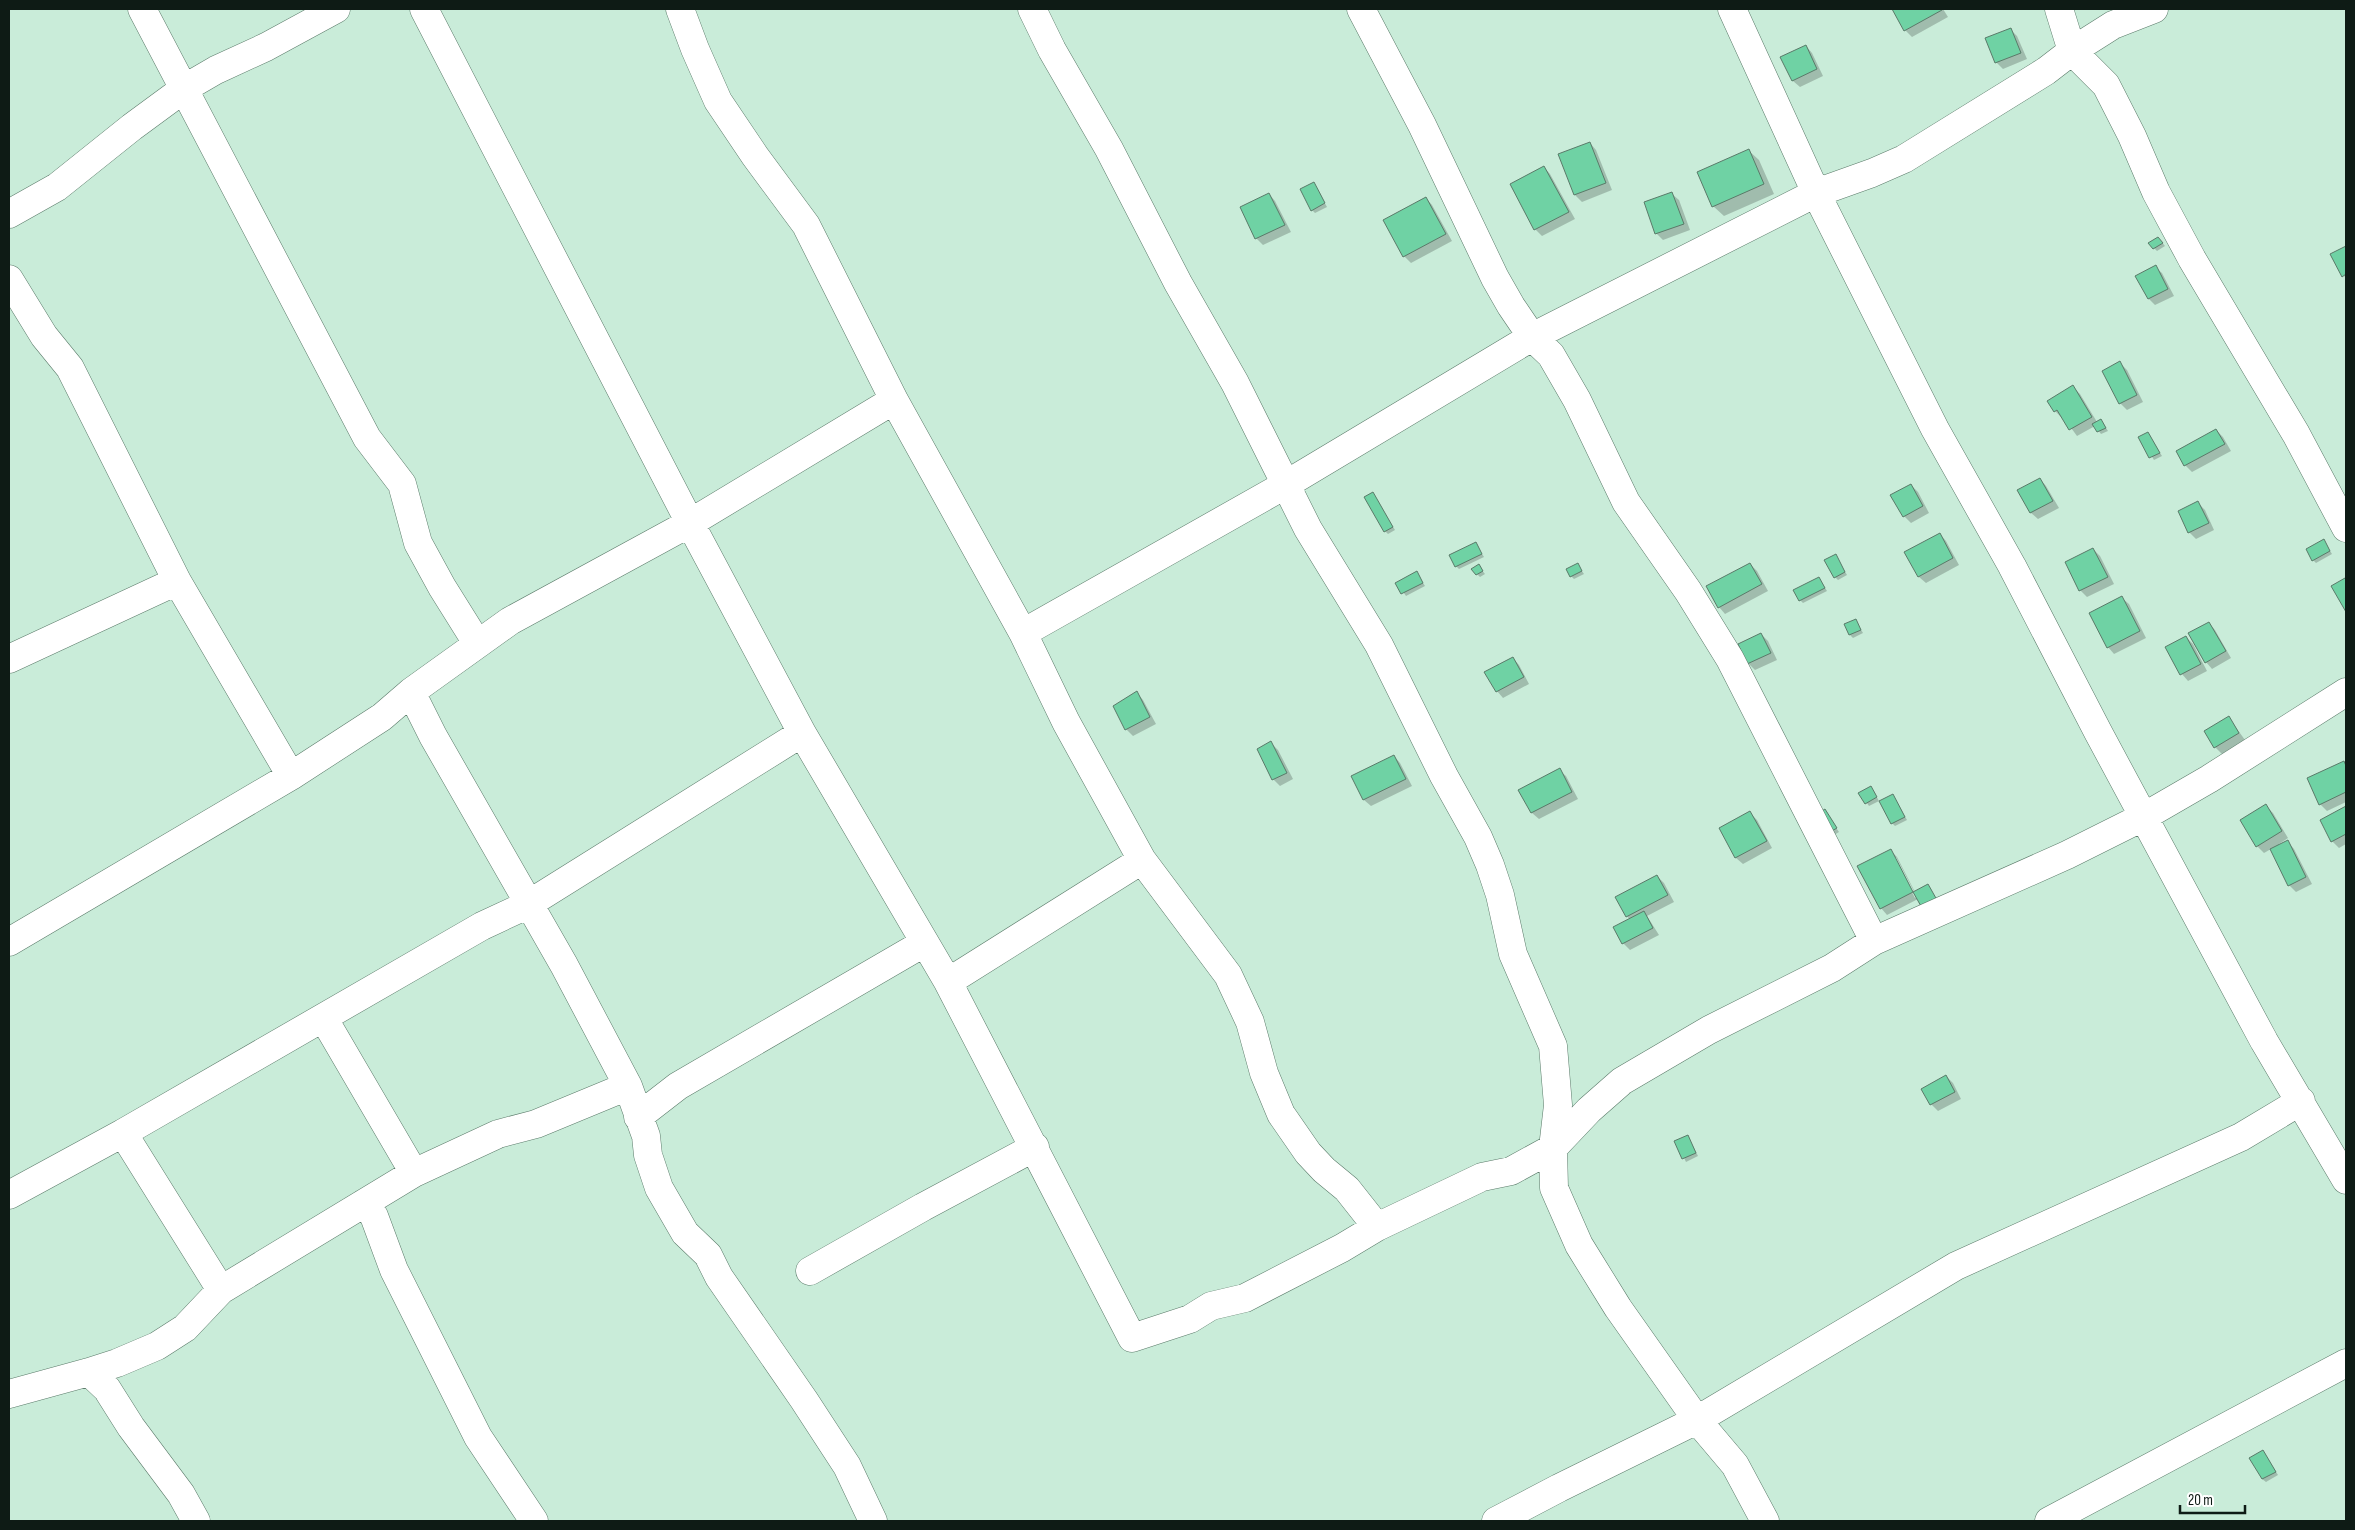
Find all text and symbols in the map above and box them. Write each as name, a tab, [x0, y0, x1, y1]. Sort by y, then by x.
scale bar	[2180, 1482, 2245, 1514]
text: 20 m	[2188, 1491, 2213, 1510]

